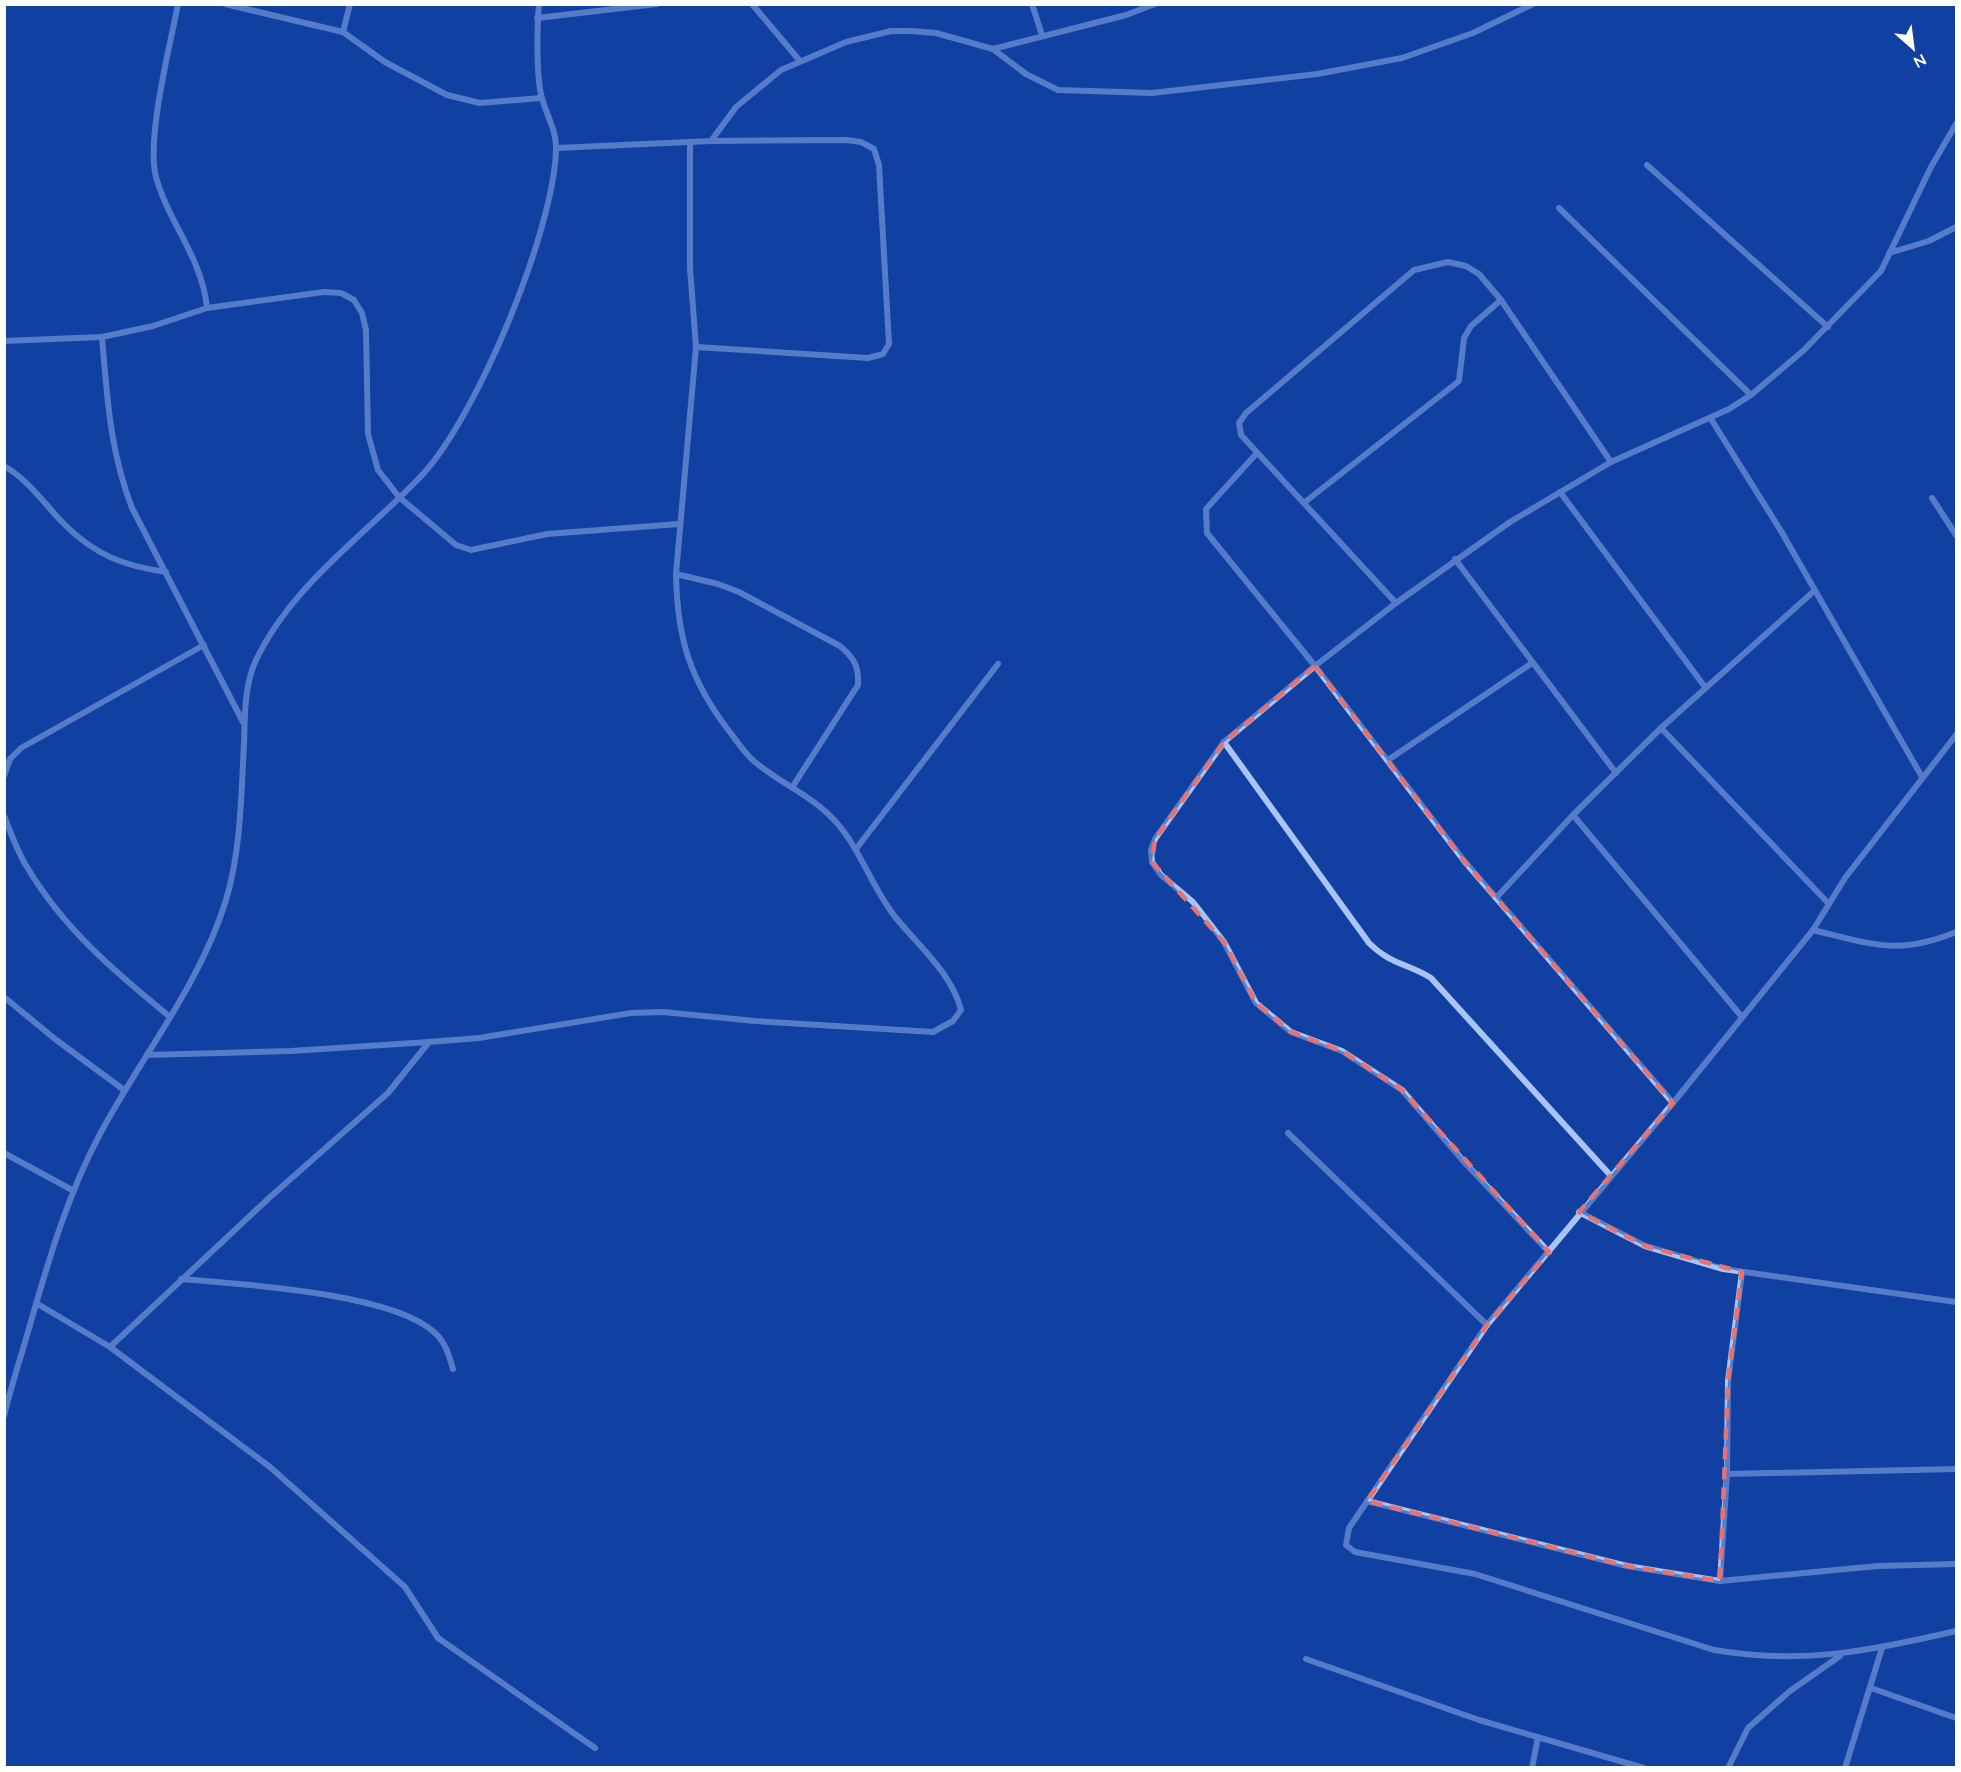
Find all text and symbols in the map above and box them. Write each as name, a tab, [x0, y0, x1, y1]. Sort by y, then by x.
north arrow	[1883, 18, 1943, 78]
text: N	[1910, 50, 1930, 73]

